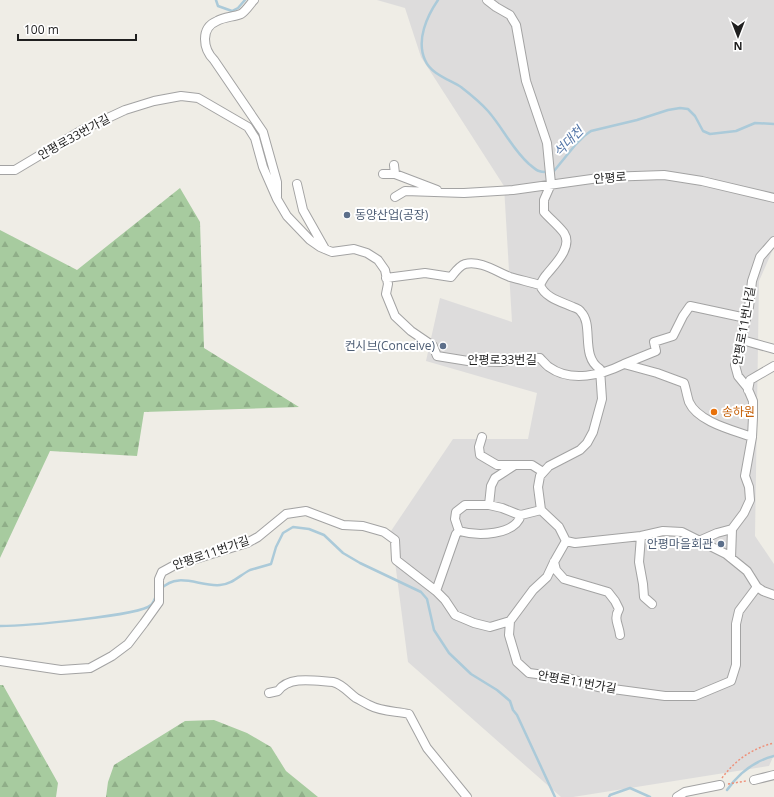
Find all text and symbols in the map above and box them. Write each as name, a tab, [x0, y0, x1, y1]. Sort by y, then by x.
scale bar	[18, 16, 136, 42]
north arrow	[718, 16, 758, 56]
text: 100 m	[24, 21, 59, 38]
text: N	[734, 39, 742, 54]
street label: 안평로33번가길	[35, 110, 113, 163]
water label: 석대천	[549, 121, 588, 160]
street label: 안평로	[593, 168, 627, 187]
place label: 동양산업(공장)	[355, 206, 429, 223]
marker: 동양산업(공장)	[342, 210, 352, 220]
street label: 안평로11번나길	[728, 285, 759, 367]
place label: 컨시브(Conceive)	[344, 337, 435, 354]
marker: 컨시브(Conceive)	[438, 341, 448, 351]
street label: 안평로33번길	[468, 351, 536, 368]
place label: 송하원	[722, 403, 755, 420]
marker: 송하원	[709, 407, 719, 417]
street label: 안평로11번가길	[170, 531, 251, 574]
place label: 안평마을회관	[647, 535, 713, 552]
marker: 안평마을회관	[716, 539, 726, 549]
street label: 안평로11번가길	[536, 666, 618, 697]

